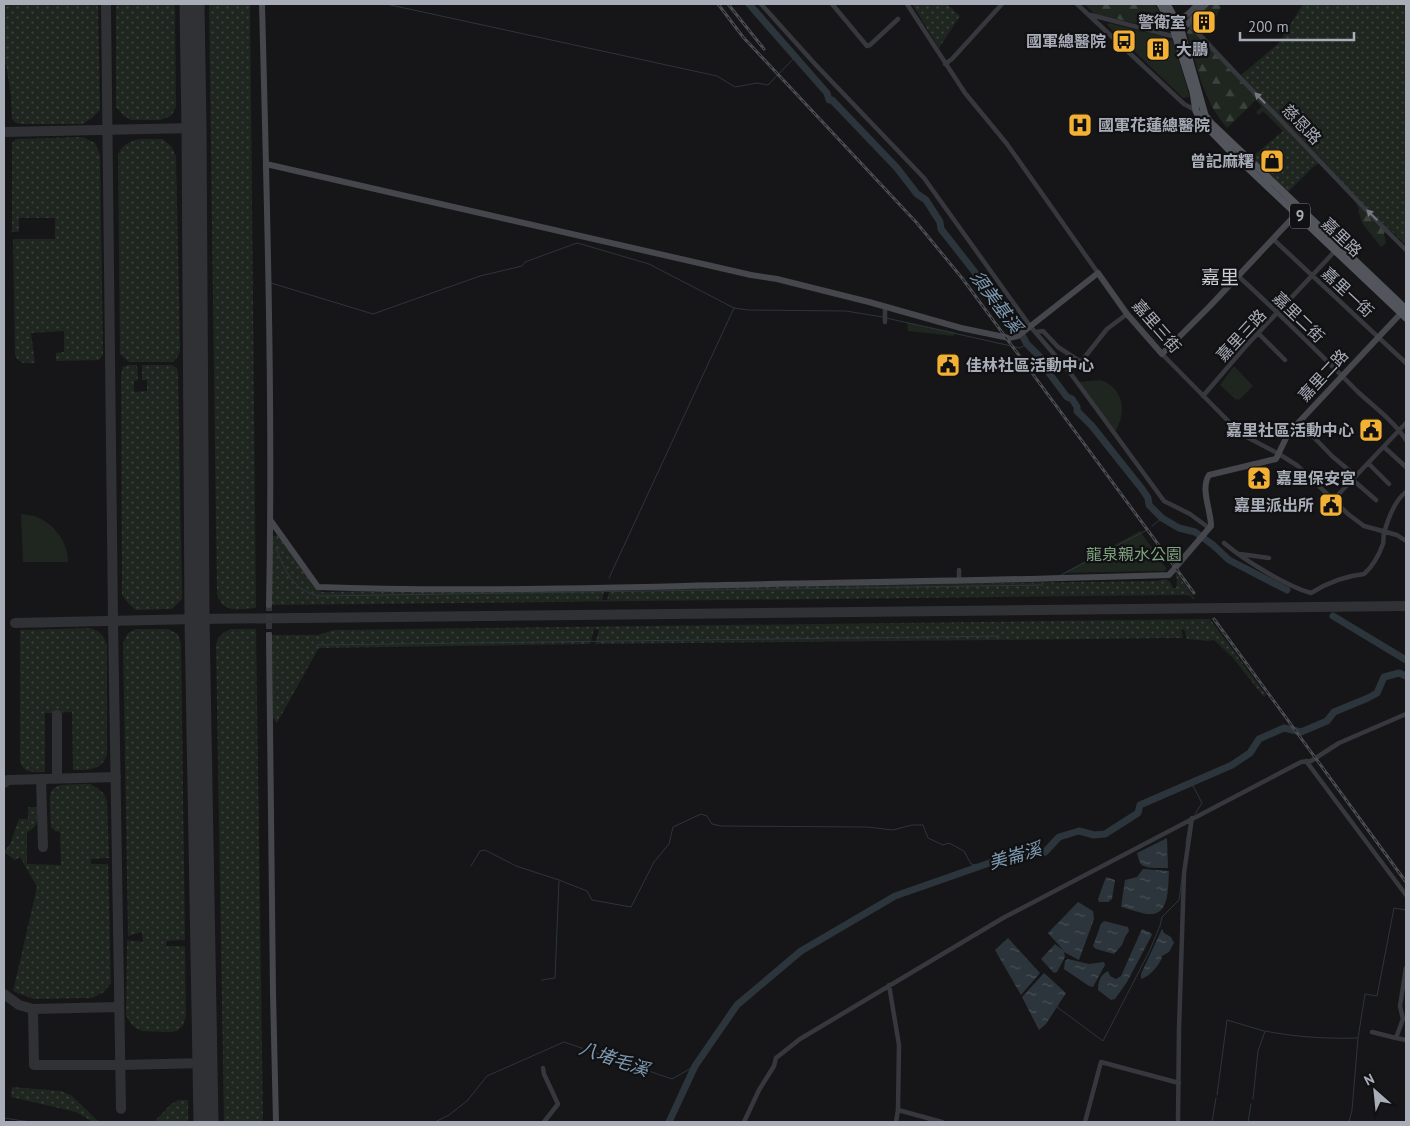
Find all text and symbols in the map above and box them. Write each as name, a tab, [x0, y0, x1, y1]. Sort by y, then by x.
building icon: 警衛室	[1191, 9, 1217, 35]
scale bar	[1240, 10, 1354, 42]
place label: 警衛室	[1138, 12, 1186, 32]
text: 200 m	[1248, 17, 1289, 36]
bus stop icon: 國軍總醫院	[1111, 28, 1137, 54]
place label: 國軍總醫院	[1026, 31, 1106, 51]
building icon: 大鵬	[1145, 36, 1171, 62]
place label: 大鵬	[1176, 39, 1208, 59]
one-way arrow	[1254, 92, 1266, 104]
street label: 慈恩路	[1278, 100, 1326, 148]
hospital icon: 國軍花蓮總醫院	[1067, 112, 1093, 138]
place label: 國軍花蓮總醫院	[1098, 115, 1210, 135]
shop icon: 曾記麻糬	[1259, 148, 1285, 174]
place label: 曾記麻糬	[1190, 151, 1254, 171]
road number: 9	[1290, 204, 1310, 228]
one-way arrow	[1366, 209, 1378, 221]
street label: 嘉里路	[1318, 213, 1366, 261]
street label: 嘉里一街	[1318, 263, 1378, 321]
district label: 嘉里	[1201, 265, 1239, 289]
water label: 須美基溪	[966, 266, 1029, 340]
street label: 嘉里二街	[1269, 288, 1329, 346]
street label: 嘉里三街	[1128, 295, 1186, 357]
street label: 嘉里三路	[1212, 305, 1270, 365]
street label: 嘉里二路	[1294, 345, 1352, 405]
public building icon: 佳林社區活動中心	[935, 352, 961, 378]
place label: 佳林社區活動中心	[966, 355, 1094, 375]
public building icon: 嘉里社區活動中心	[1358, 417, 1384, 443]
place label: 嘉里社區活動中心	[1226, 420, 1354, 440]
temple icon: 嘉里保安宮	[1246, 465, 1272, 491]
place label: 嘉里保安宮	[1276, 468, 1356, 488]
public building icon: 嘉里派出所	[1318, 492, 1344, 518]
place label: 嘉里派出所	[1234, 495, 1314, 515]
park label: 龍泉親水公園	[1086, 544, 1182, 564]
water label: 美崙溪	[986, 836, 1047, 874]
water label: 八堵毛溪	[576, 1036, 655, 1082]
north arrow	[1350, 1066, 1400, 1116]
text: N	[1361, 1069, 1377, 1090]

